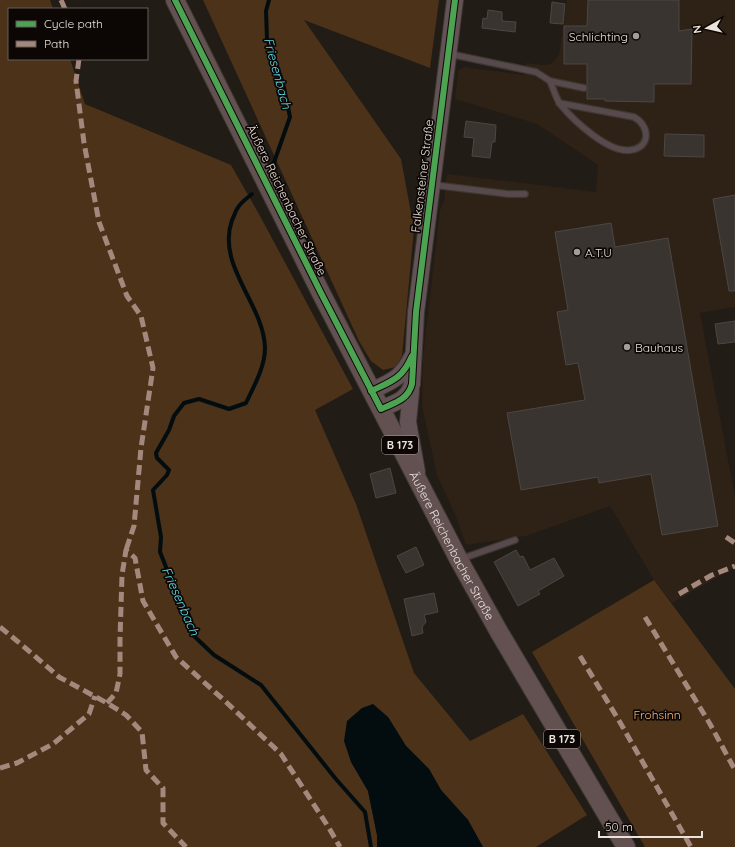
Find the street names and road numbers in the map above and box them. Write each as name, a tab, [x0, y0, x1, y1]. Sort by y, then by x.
street label: Falkensteiner Straße	[408, 118, 436, 233]
street label: Äußere Reichenbacher Straße	[244, 122, 330, 278]
road number: B 173	[382, 436, 418, 454]
street label: Äußere Reichenbacher Straße	[407, 469, 498, 623]
road number: B 173	[544, 730, 580, 748]

